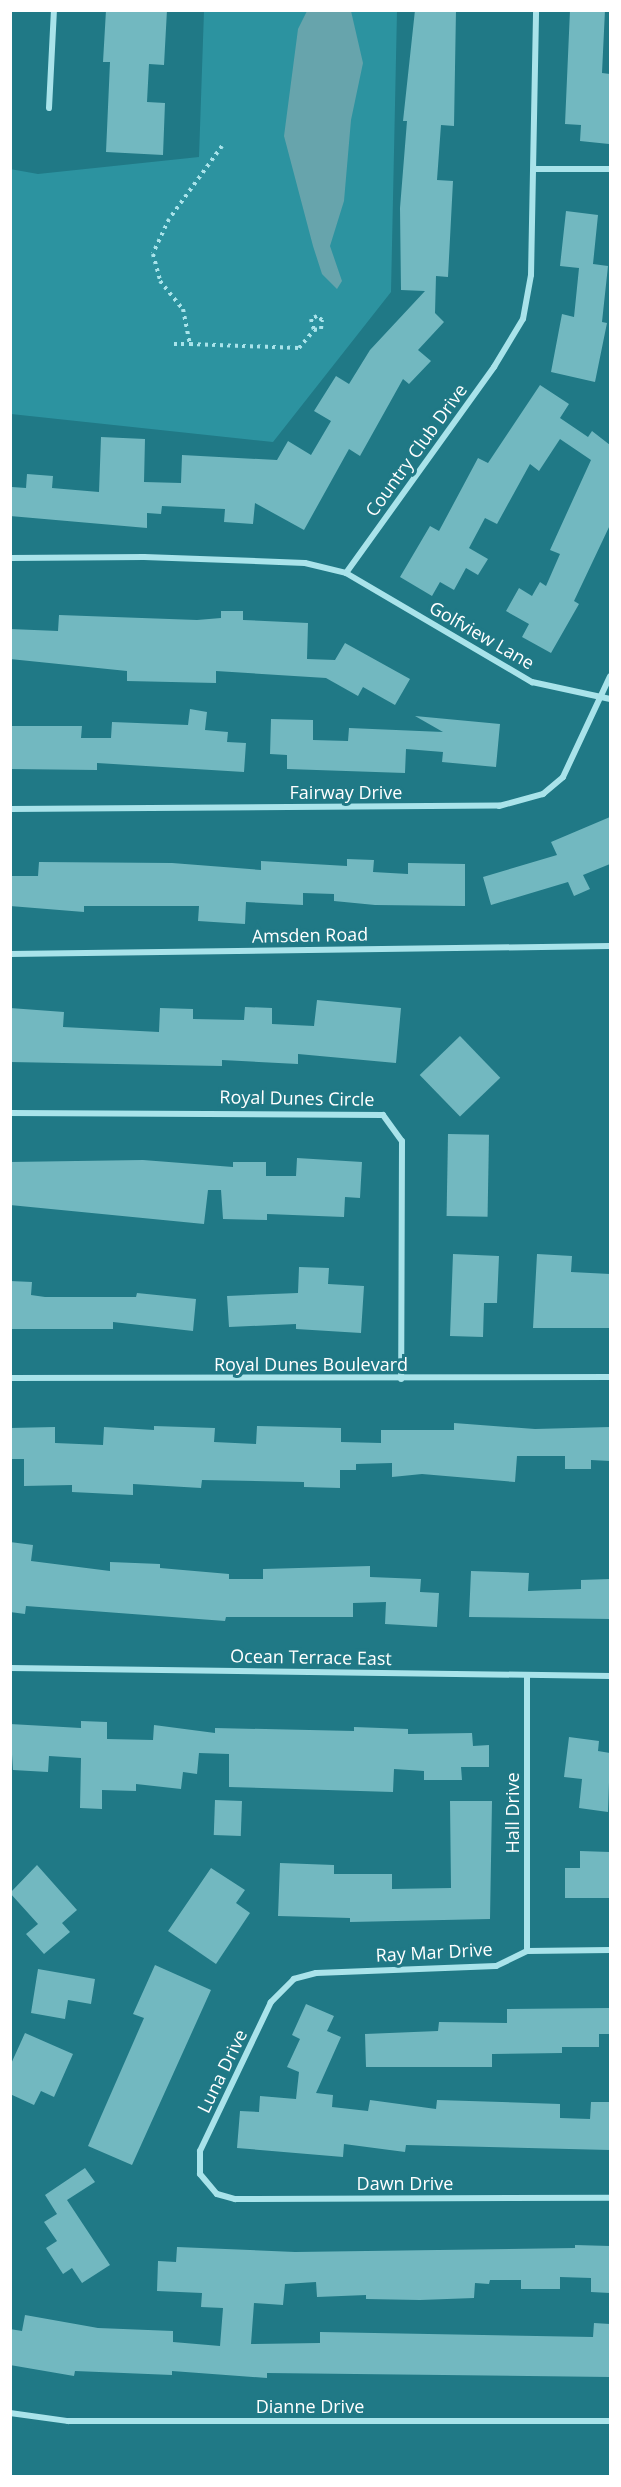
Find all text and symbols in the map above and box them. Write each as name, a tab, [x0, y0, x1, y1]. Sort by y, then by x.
street label: Country Club Drive	[361, 380, 471, 520]
street label: Golfview Lane	[426, 596, 538, 674]
street label: Fairway Drive	[290, 781, 402, 803]
street label: Amsden Road	[252, 923, 368, 947]
street label: Royal Dunes Circle	[219, 1086, 375, 1110]
street label: Royal Dunes Boulevard	[214, 1353, 408, 1375]
street label: Ocean Terrace East	[230, 1645, 392, 1669]
street label: Hall Drive	[501, 1772, 523, 1854]
street label: Ray Mar Drive	[375, 1938, 493, 1966]
street label: Luna Drive	[193, 2026, 251, 2116]
street label: Dawn Drive	[357, 2172, 453, 2194]
street label: Dianne Drive	[256, 2395, 364, 2417]

